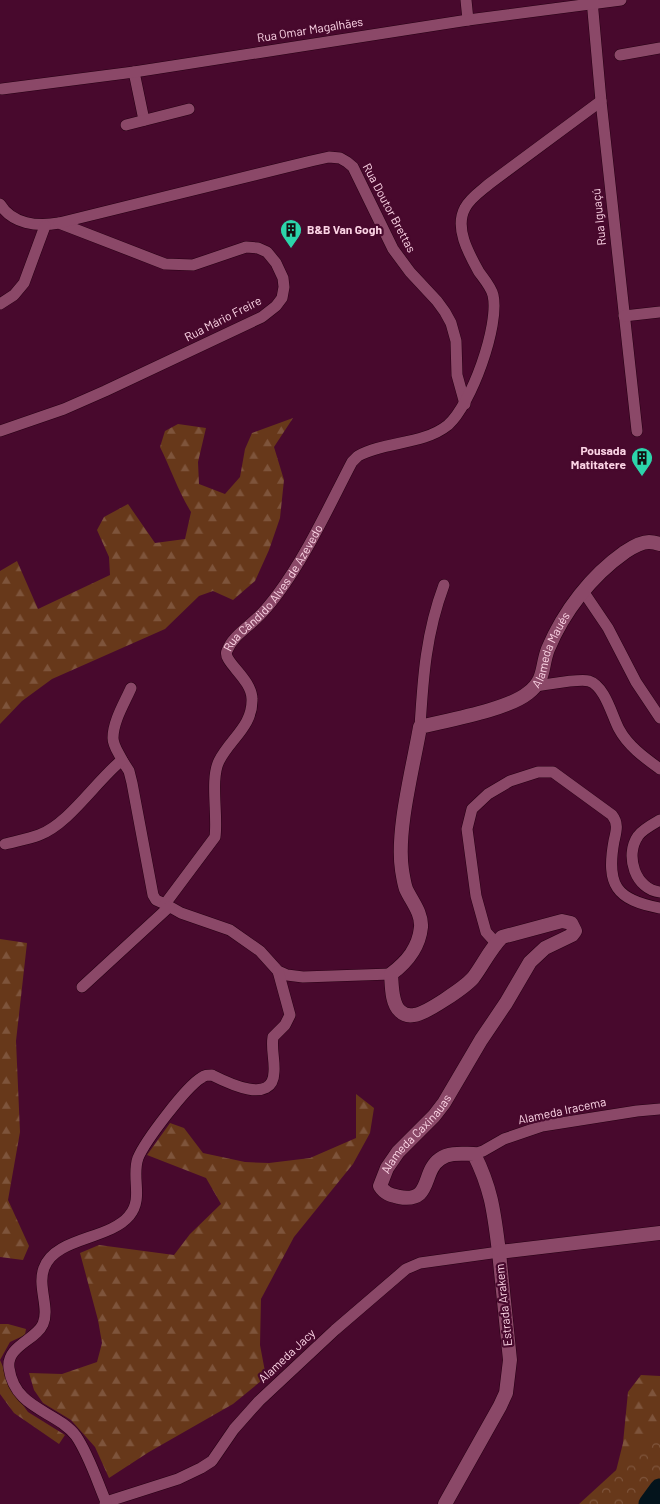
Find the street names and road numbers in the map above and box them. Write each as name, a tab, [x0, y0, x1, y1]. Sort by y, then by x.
street label: Rua Omar Magalhães	[256, 14, 364, 44]
street label: Rua Doutor Brettas	[360, 161, 419, 255]
street label: Rua Iguaçú	[588, 188, 608, 246]
street label: Rua Mário Freire	[182, 293, 263, 344]
street label: Rua Cândido Alves de Azevedo	[220, 522, 325, 653]
street label: Alameda Maués	[528, 609, 572, 690]
street label: Alameda Caxinauas	[378, 1091, 454, 1175]
street label: Alameda Iracema	[516, 1094, 607, 1126]
street label: Estrada Arakem	[492, 1263, 514, 1347]
street label: Alameda Jacy	[255, 1325, 318, 1385]

